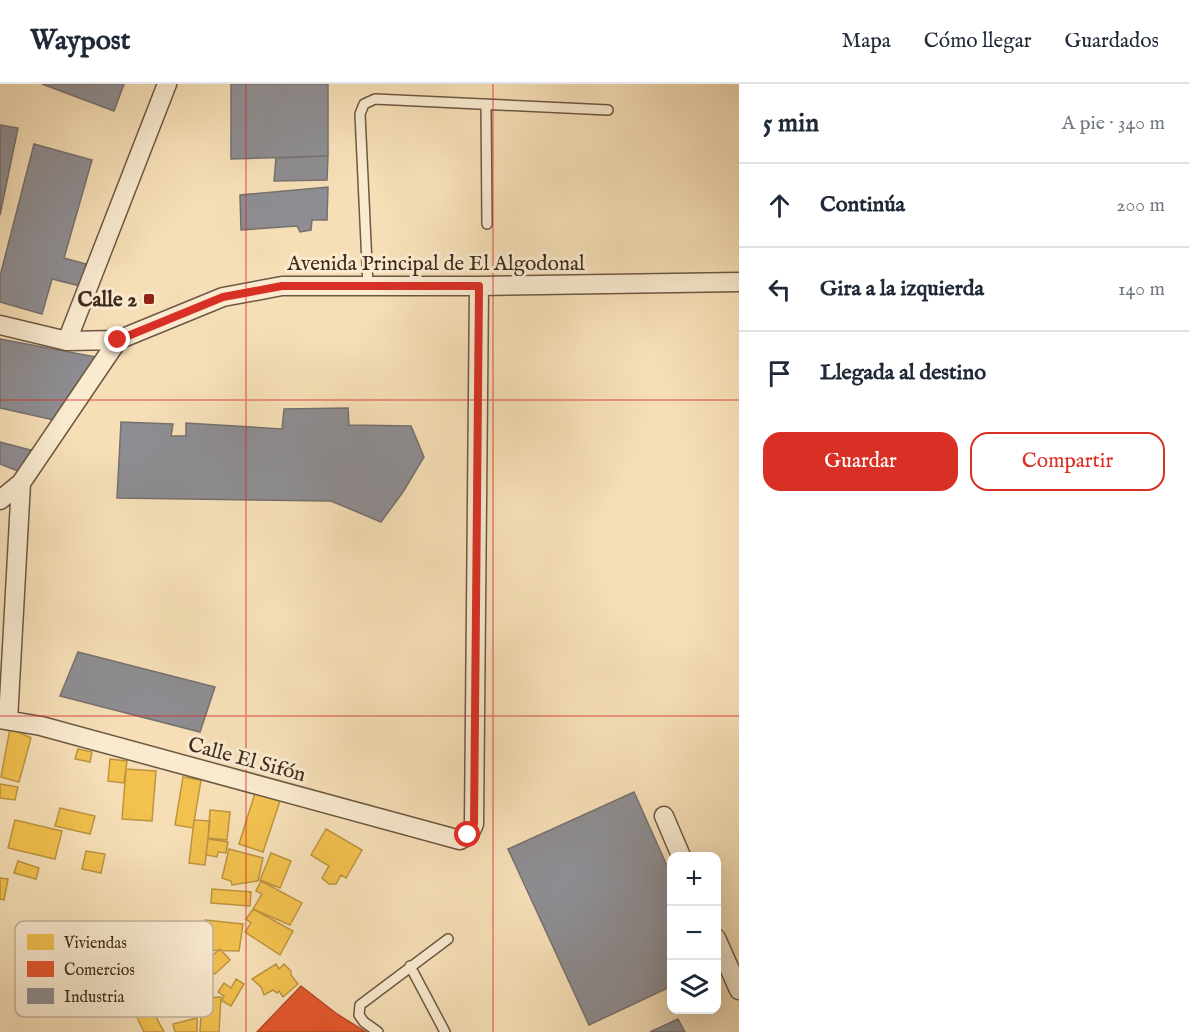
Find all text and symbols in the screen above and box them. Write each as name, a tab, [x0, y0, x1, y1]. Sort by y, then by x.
text: Waypost	[30, 24, 130, 59]
text: Mapa	[842, 28, 891, 55]
text: Cómo llegar	[924, 28, 1031, 55]
text: Guardados	[1064, 28, 1159, 55]
text: 5 min	[763, 107, 819, 140]
text: A pie · 340 m	[1062, 111, 1165, 136]
icon: ahead	[763, 189, 796, 222]
text: Continúa	[820, 191, 905, 219]
text: 200 m	[1116, 193, 1165, 218]
street label: Avenida Principal de El Algodonal	[286, 251, 585, 278]
icon: left	[763, 273, 796, 306]
text: Gira a la izquierda	[820, 275, 984, 303]
text: 140 m	[1118, 277, 1165, 302]
place label: Calle 2	[77, 287, 137, 314]
marker: Calle 2	[142, 292, 156, 306]
route end	[104, 326, 130, 352]
icon: arrive	[763, 357, 796, 390]
text: Llegada al destino	[820, 359, 986, 387]
button: Guardar	[763, 432, 958, 491]
button: Compartir	[970, 432, 1165, 491]
street label: Calle El Sifón	[185, 732, 309, 789]
route start	[454, 821, 480, 847]
map controls	[667, 852, 721, 1014]
button: +	[667, 852, 721, 906]
button: −	[667, 906, 721, 960]
legend	[15, 921, 213, 1017]
text: Viviendas	[63, 934, 127, 954]
button: layers	[667, 960, 721, 1014]
text: Comercios	[64, 961, 135, 981]
text: Industria	[64, 988, 125, 1008]

